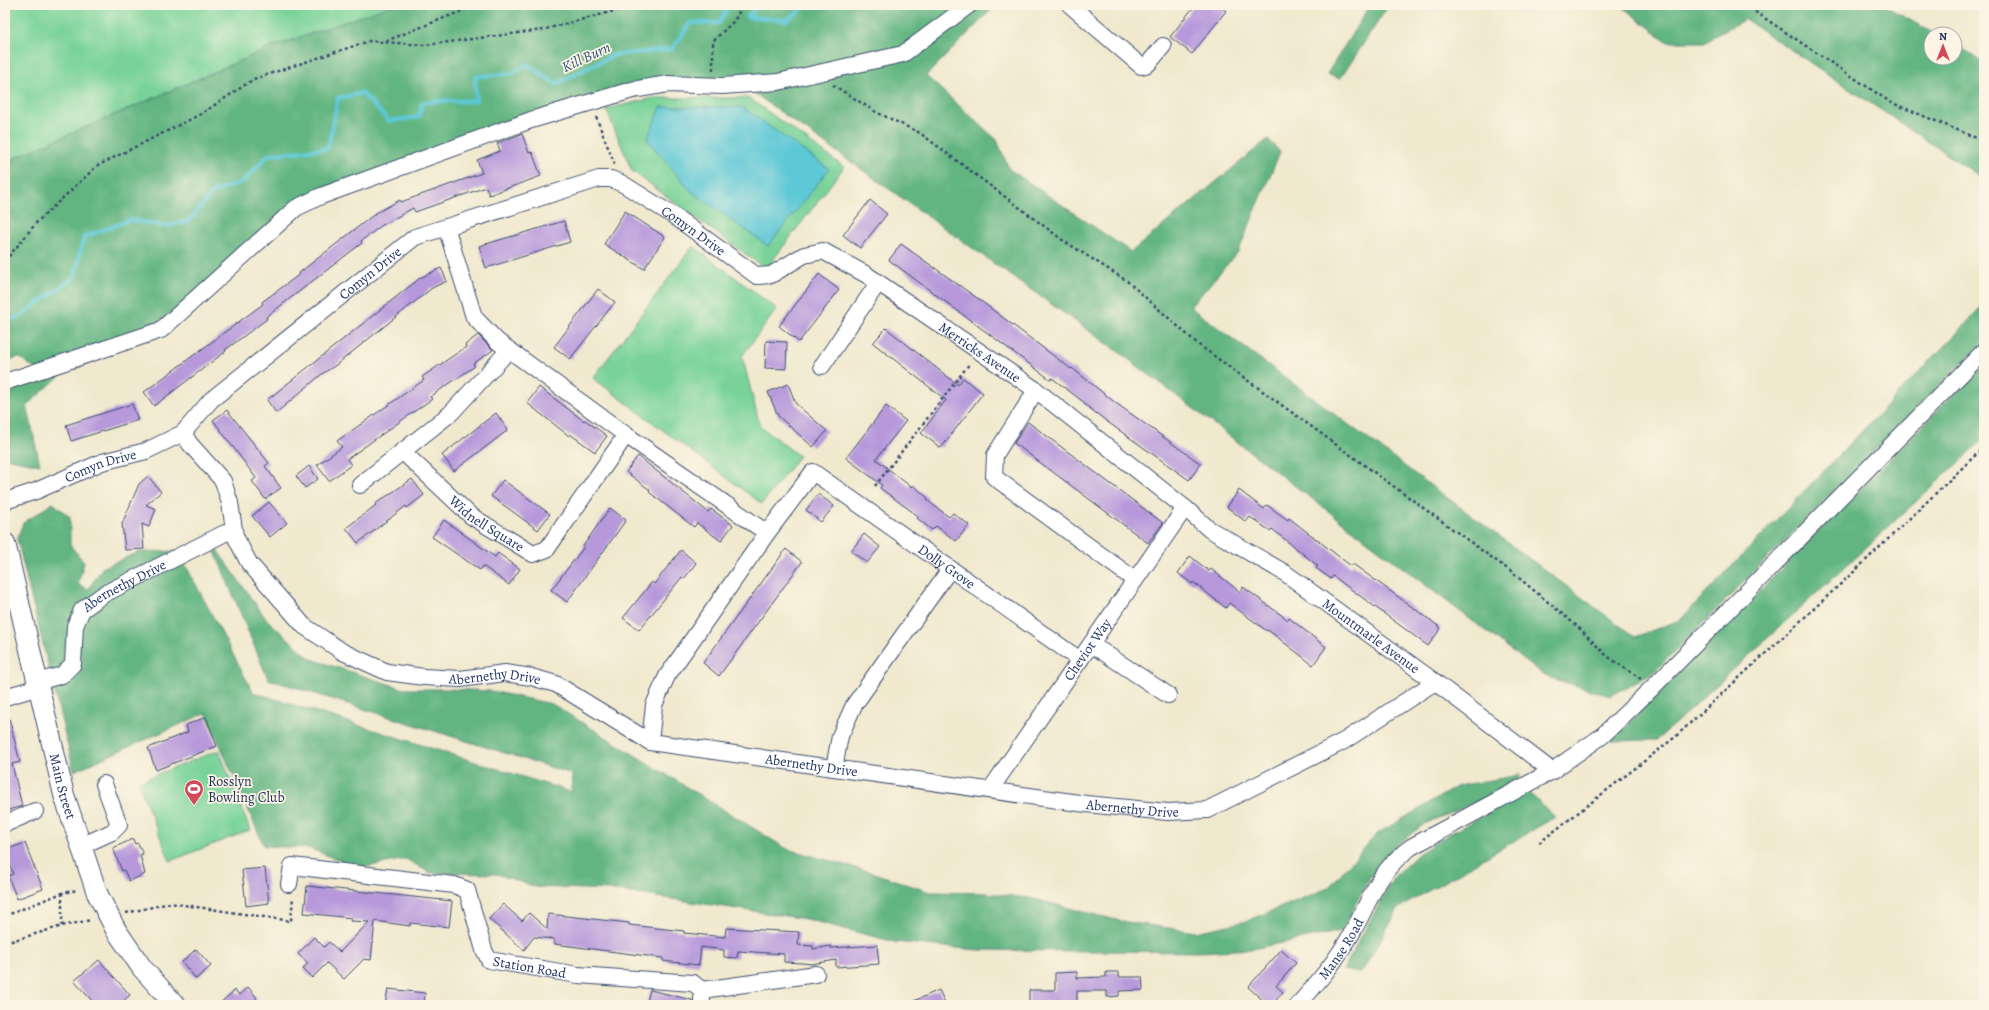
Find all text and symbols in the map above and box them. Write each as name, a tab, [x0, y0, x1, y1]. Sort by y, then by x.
north arrow	[1923, 26, 1963, 66]
text: N	[1939, 29, 1947, 44]
water label: Kill Burn	[558, 37, 614, 77]
street label: Comyn Drive	[657, 201, 729, 260]
street label: Comyn Drive	[335, 242, 406, 304]
street label: Merricks Avenue	[935, 318, 1025, 387]
street label: Comyn Drive	[62, 445, 138, 487]
street label: Widnell Square	[444, 491, 528, 556]
street label: Dolly Grove	[914, 540, 979, 593]
street label: Abernethy Drive	[78, 555, 169, 617]
street label: Mountmarle Avenue	[1318, 594, 1423, 678]
street label: Cheviot Way	[1060, 614, 1116, 684]
street label: Abernethy Drive	[447, 664, 543, 689]
street label: Abernethy Drive	[763, 749, 859, 781]
street label: Main Street	[45, 752, 81, 822]
place label: Rosslyn Bowling Club	[208, 772, 285, 807]
sports icon: Rosslyn Bowling Club	[183, 778, 205, 806]
street label: Abernethy Drive	[1084, 795, 1179, 822]
street label: Manse Road	[1314, 914, 1369, 984]
street label: Station Road	[492, 952, 568, 983]

